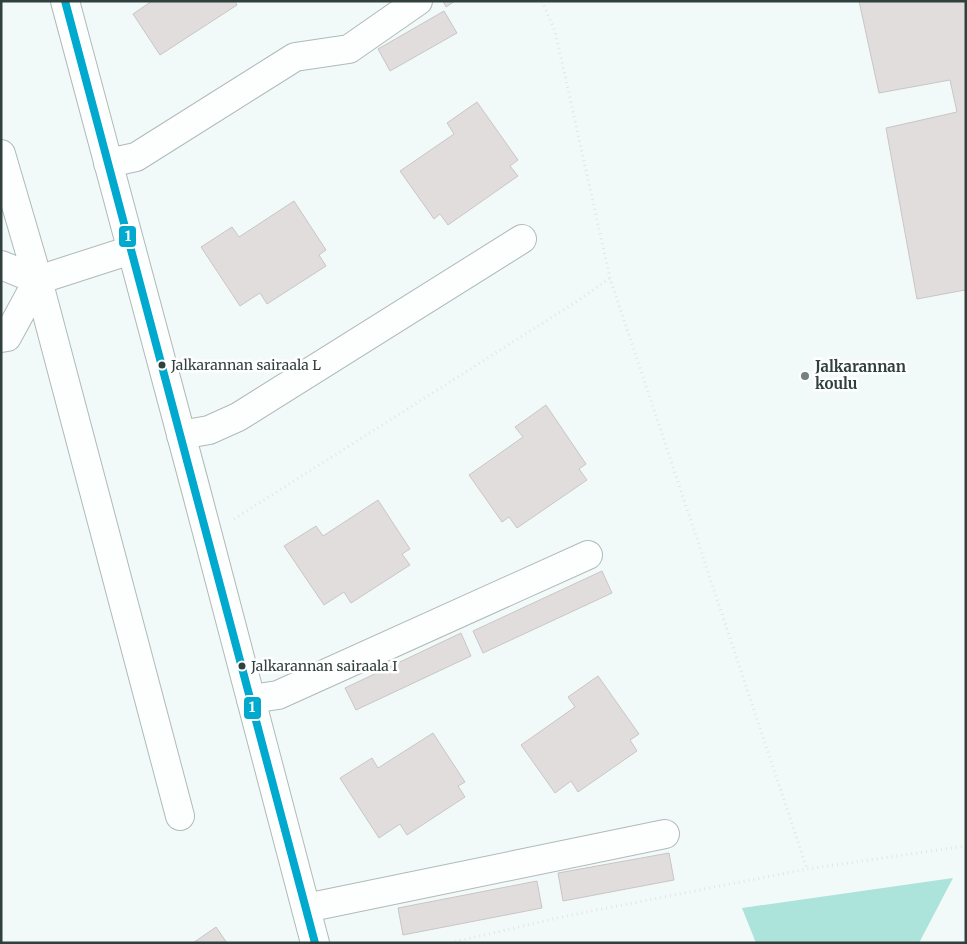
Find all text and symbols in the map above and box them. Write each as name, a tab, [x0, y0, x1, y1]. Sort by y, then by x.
line badge: 1	[118, 225, 137, 248]
text: 1	[125, 227, 132, 245]
place label: Jalkarannan sairaala L	[170, 356, 321, 374]
place label: Jalkarannan koulu	[814, 357, 906, 393]
marker: Jalkarannan sairaala L	[157, 360, 167, 370]
marker: Jalkarannan koulu	[799, 370, 811, 382]
place label: Jalkarannan sairaala I	[250, 657, 397, 675]
marker: Jalkarannan sairaala I	[237, 661, 247, 671]
line badge: 1	[243, 696, 262, 720]
text: 1	[249, 698, 256, 716]

